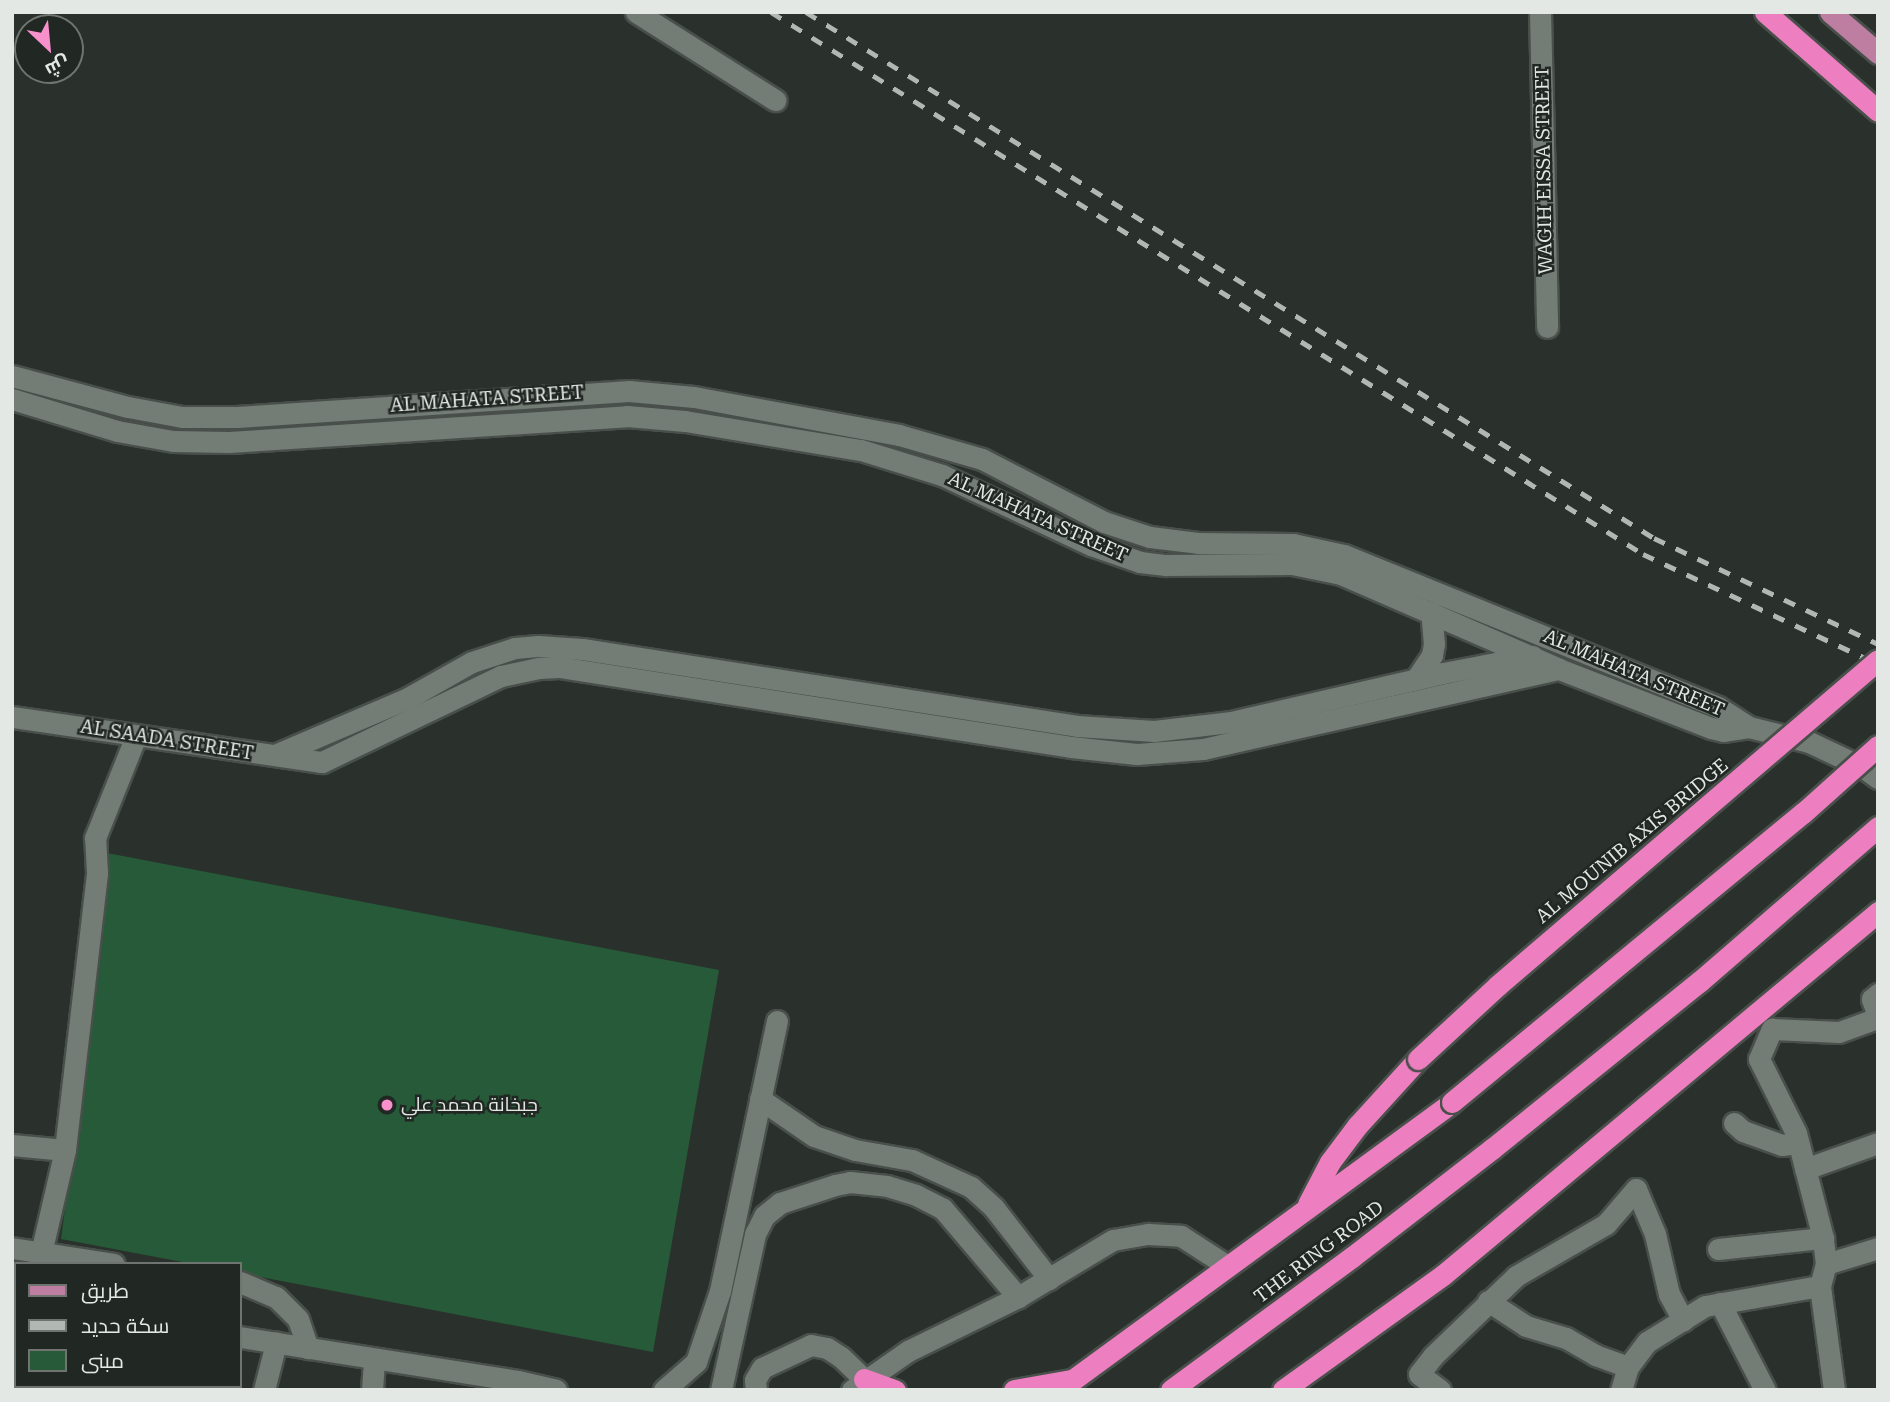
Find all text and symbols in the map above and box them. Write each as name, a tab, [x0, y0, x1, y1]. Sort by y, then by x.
north arrow	[14, 14, 84, 84]
text: ش	[42, 51, 74, 82]
street label: WAGIH EISSA STREET	[1531, 65, 1557, 275]
street label: AL MAHATA STREET	[389, 381, 585, 417]
street label: AL MAHATA STREET	[945, 467, 1131, 567]
street label: AL MAHATA STREET	[1540, 625, 1728, 721]
street label: AL SAADA STREET	[79, 715, 255, 765]
street label: AL MOUNIB AXIS BRIDGE	[1531, 754, 1733, 928]
place label: جبخانة محمد علي	[401, 1094, 538, 1116]
marker: جبخانة محمد علي	[379, 1097, 395, 1113]
street label: THE RING ROAD	[1250, 1196, 1388, 1308]
legend	[14, 1262, 242, 1388]
text: طريق	[81, 1279, 129, 1303]
text: سكة حديد	[81, 1314, 169, 1338]
text: مبنى	[81, 1349, 124, 1373]

